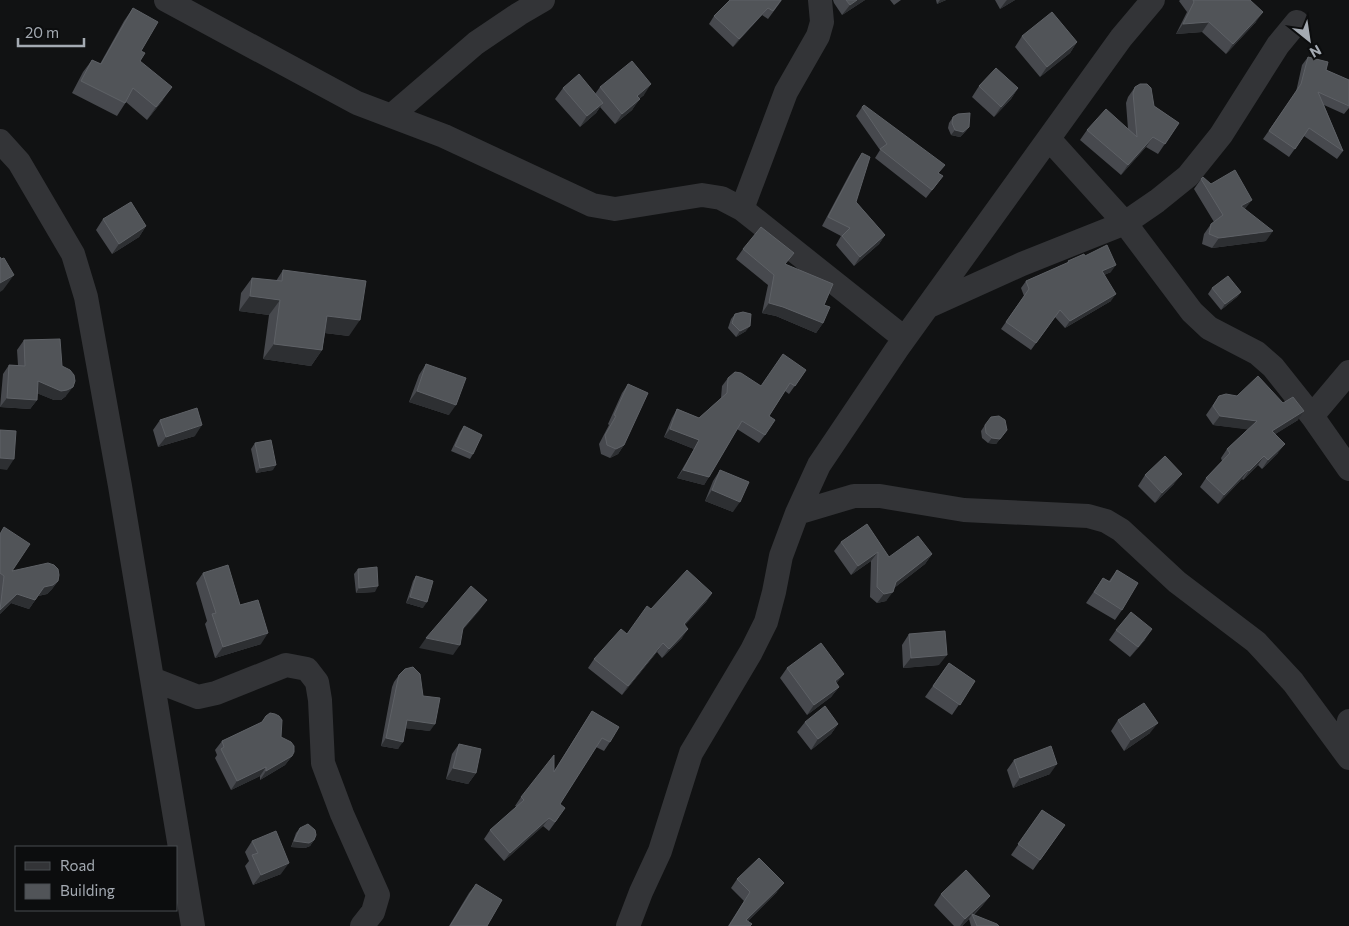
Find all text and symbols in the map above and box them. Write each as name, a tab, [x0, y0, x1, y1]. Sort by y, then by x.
scale bar	[18, 15, 84, 47]
north arrow	[1284, 15, 1334, 65]
text: 20 m	[25, 23, 59, 41]
text: N	[1307, 42, 1325, 62]
legend	[15, 846, 178, 911]
text: Road	[60, 856, 95, 874]
text: Building	[60, 881, 115, 899]

